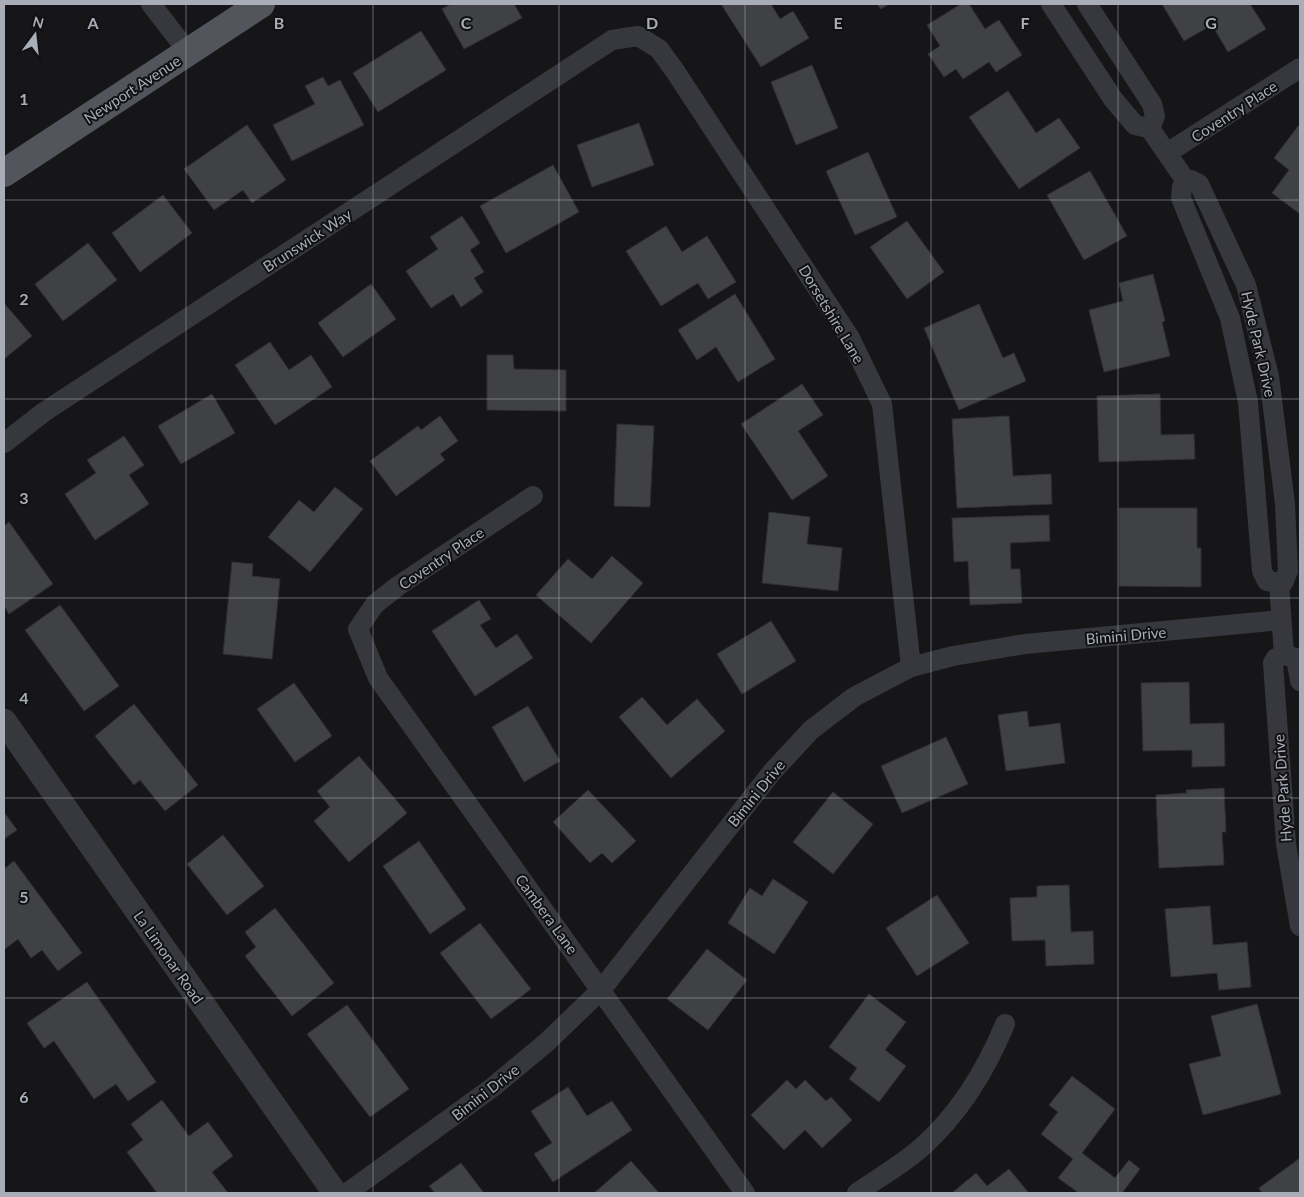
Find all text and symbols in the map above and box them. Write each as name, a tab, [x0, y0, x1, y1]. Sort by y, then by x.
north arrow	[10, 10, 60, 60]
text: N	[31, 12, 46, 32]
text: A	[86, 13, 99, 32]
text: B	[274, 13, 284, 32]
text: C	[461, 13, 472, 32]
text: D	[646, 13, 658, 32]
text: E	[833, 13, 843, 32]
text: F	[1020, 13, 1030, 32]
text: G	[1205, 13, 1217, 32]
street label: Newport Avenue	[80, 51, 184, 127]
street label: Coventry Place	[1188, 76, 1280, 145]
text: 1	[19, 89, 29, 108]
street label: Brunswick Way	[259, 205, 355, 275]
street label: Dorsetshire Lane	[795, 261, 869, 367]
text: 2	[19, 289, 29, 308]
street label: Hyde Park Drive	[1238, 289, 1280, 399]
text: 3	[19, 488, 29, 507]
street label: Coventry Place	[395, 523, 487, 593]
street label: Bimini Drive	[1085, 623, 1167, 647]
text: 4	[19, 688, 29, 707]
street label: Hyde Park Drive	[1269, 733, 1295, 842]
street label: Bimini Drive	[724, 756, 788, 830]
street label: Cambera Lane	[512, 871, 582, 957]
text: 5	[19, 887, 29, 906]
street label: La Limonar Road	[130, 907, 208, 1007]
street label: Bimini Drive	[448, 1060, 522, 1124]
text: 6	[19, 1087, 29, 1106]

